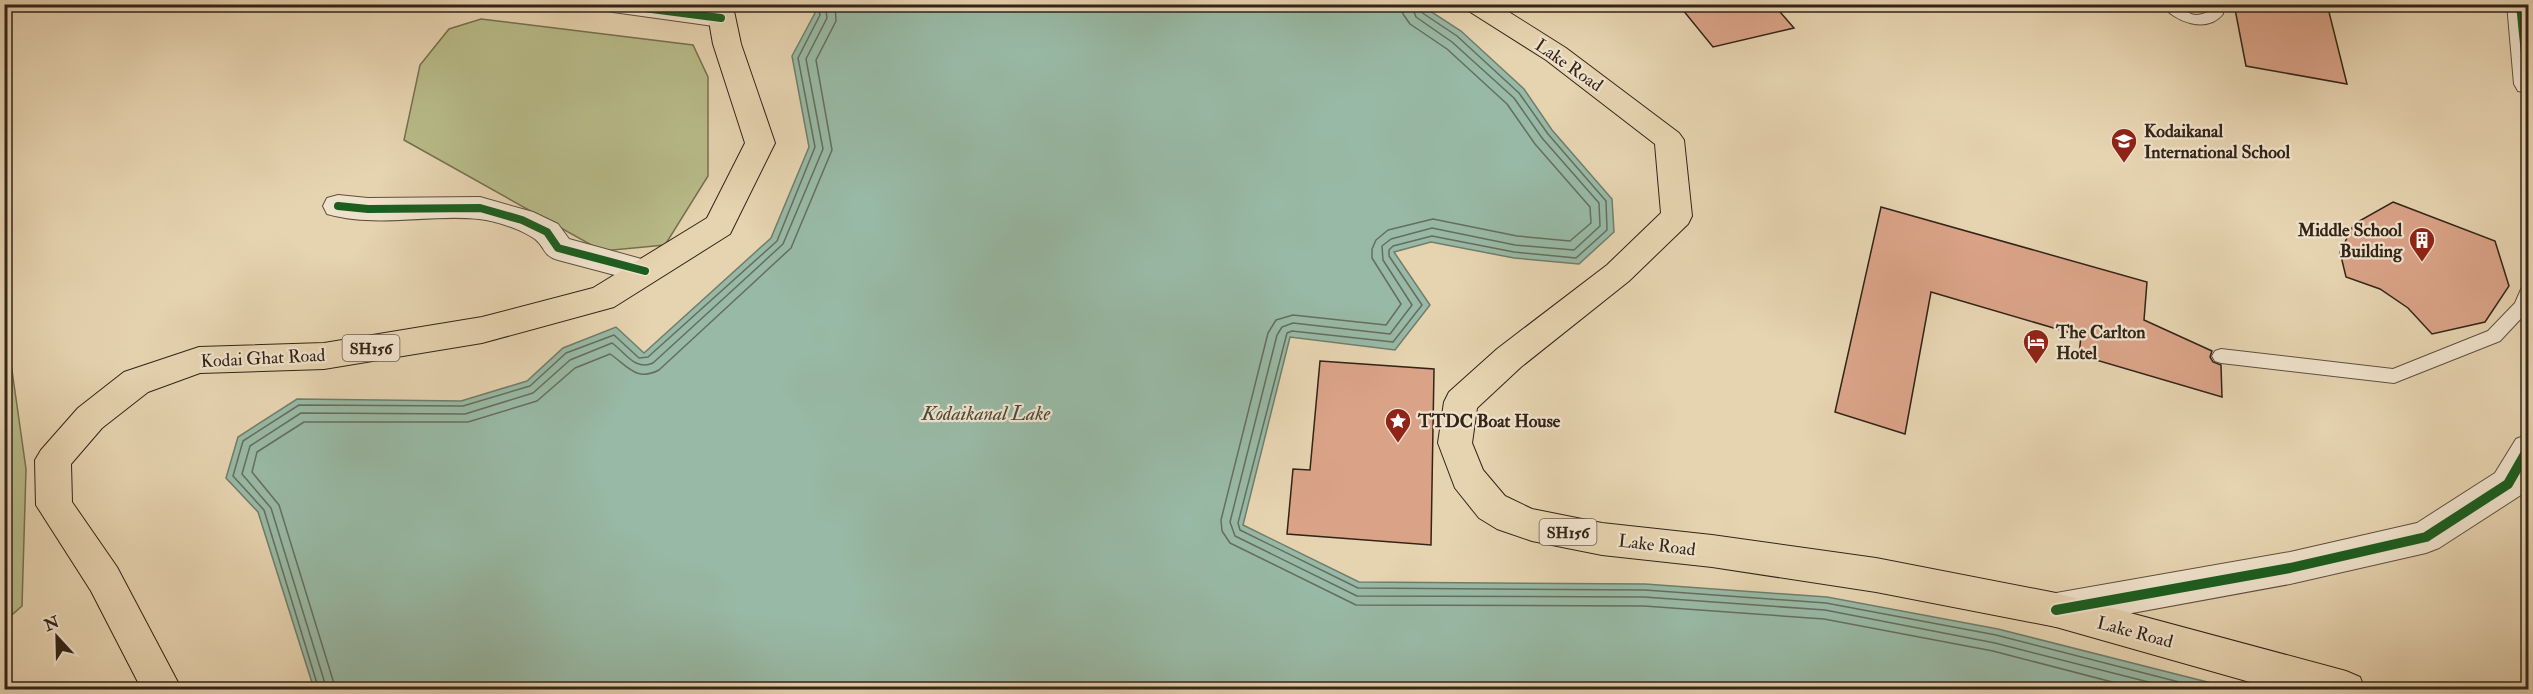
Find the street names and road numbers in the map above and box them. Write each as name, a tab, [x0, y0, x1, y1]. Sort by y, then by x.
street label: Lake Road	[1530, 34, 1607, 97]
road number: SH156	[342, 335, 400, 361]
street label: Kodai Ghat Road	[200, 344, 326, 373]
road number: SH156	[1540, 519, 1596, 545]
street label: Lake Road	[1617, 529, 1697, 562]
street label: Lake Road	[2094, 611, 2176, 654]

